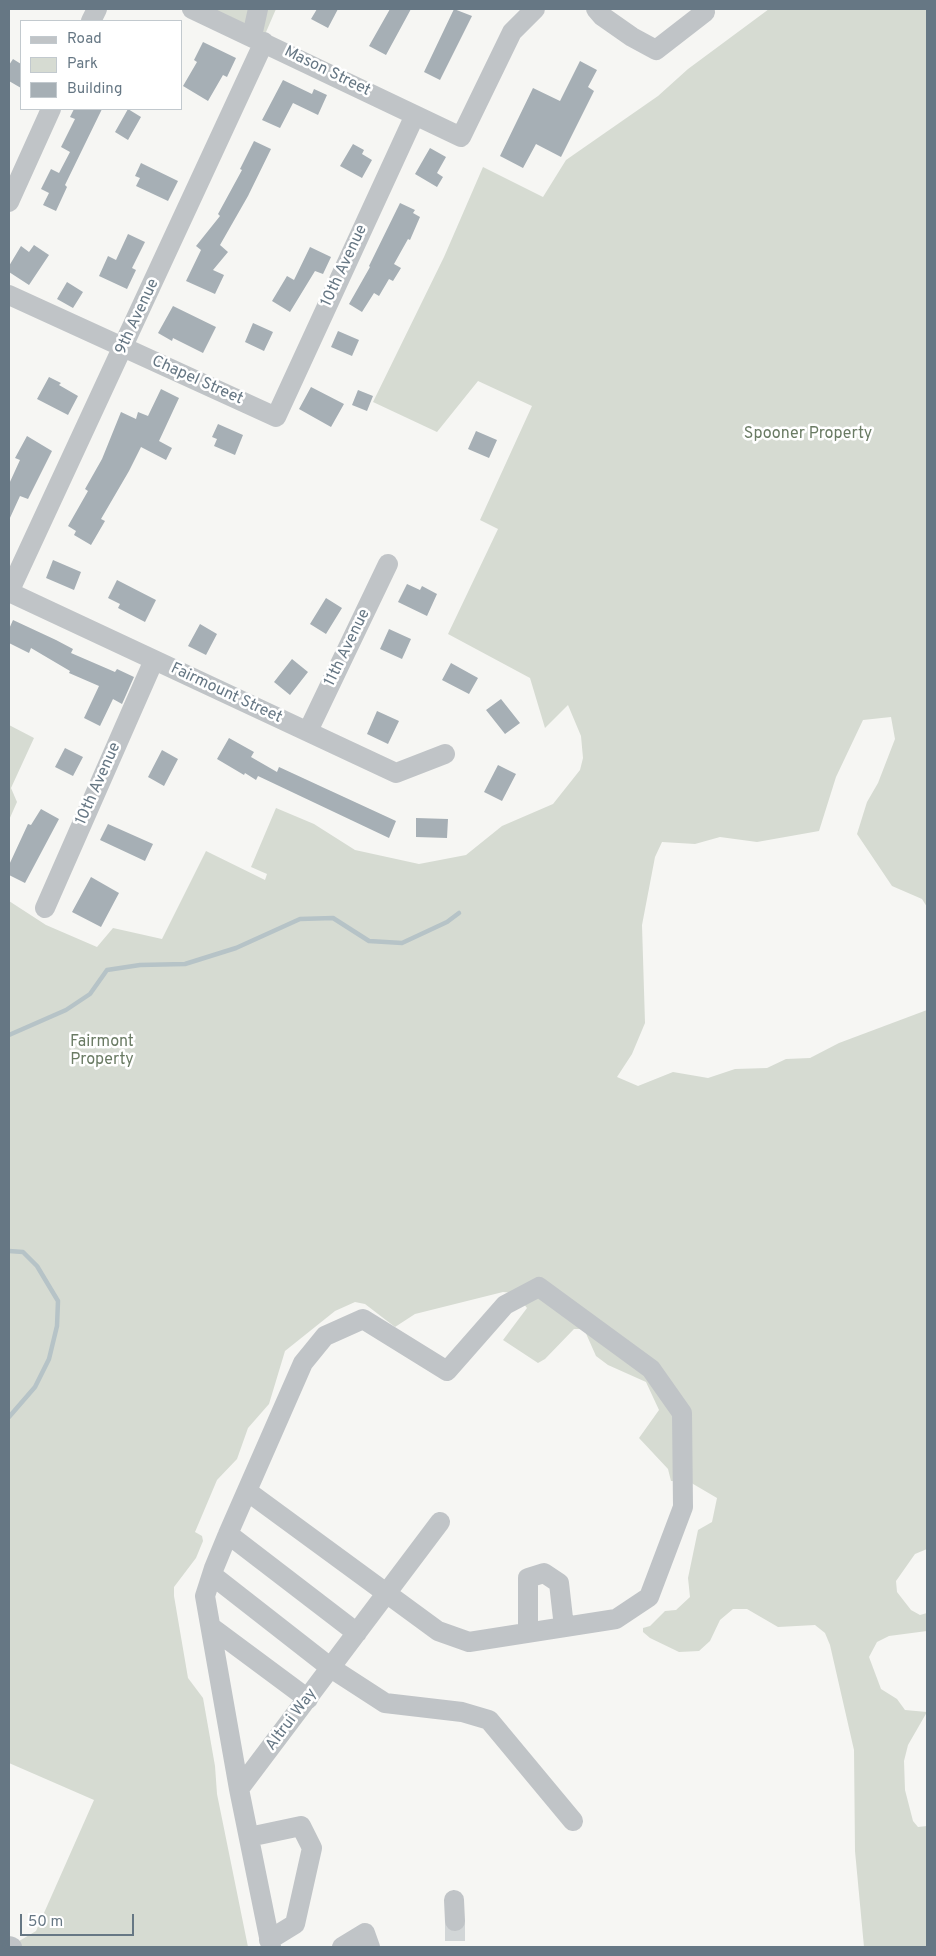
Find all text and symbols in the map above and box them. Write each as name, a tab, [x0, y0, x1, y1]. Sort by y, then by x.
legend	[20, 20, 182, 110]
text: Road	[67, 30, 102, 49]
street label: Mason Street	[281, 43, 373, 101]
text: Park	[67, 55, 98, 74]
text: Building	[67, 80, 122, 99]
street label: 10th Avenue	[318, 222, 372, 310]
street label: 9th Avenue	[112, 276, 164, 358]
street label: Chapel Street	[148, 352, 246, 410]
park label: Spooner Property	[744, 425, 872, 445]
street label: 11th Avenue	[321, 606, 375, 690]
street label: Fairmount Street	[167, 660, 285, 728]
street label: 10th Avenue	[72, 740, 126, 828]
park label: Fairmont Property	[70, 1033, 134, 1071]
street label: Altrui Way	[262, 1685, 322, 1755]
scale bar	[22, 1904, 136, 1936]
text: 50 m	[28, 1913, 63, 1932]

